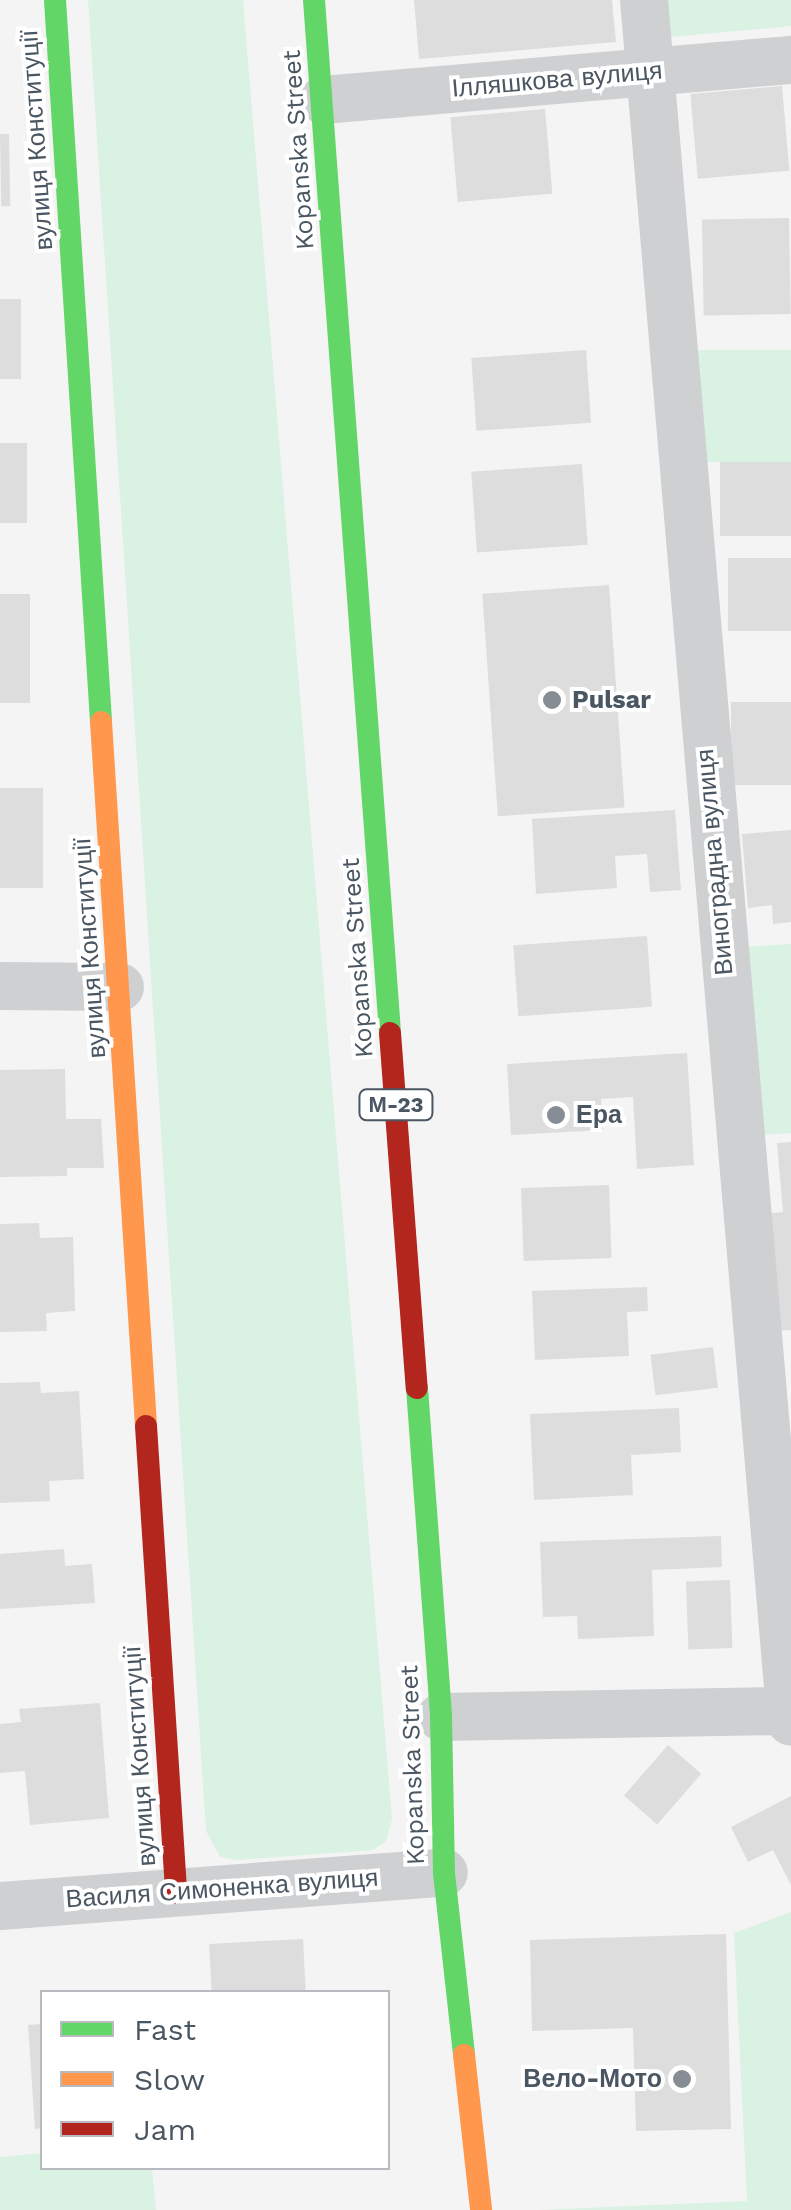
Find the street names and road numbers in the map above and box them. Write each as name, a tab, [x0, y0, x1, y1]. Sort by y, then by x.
street label: вулиця Конституції	[14, 29, 60, 251]
street label: Kopanska Street	[277, 49, 321, 251]
street label: Ілляшкова вулиця	[450, 56, 664, 104]
street label: Виноградна вулиця	[690, 748, 740, 976]
street label: вулиця Конституції	[67, 837, 113, 1059]
street label: Kopanska Street	[336, 857, 380, 1059]
road number: М-23	[356, 1088, 436, 1122]
street label: вулиця Конституції	[117, 1645, 163, 1867]
street label: Kopanska Street	[395, 1664, 431, 1866]
street label: Василя Симоненка вулиця	[65, 1863, 379, 1915]

